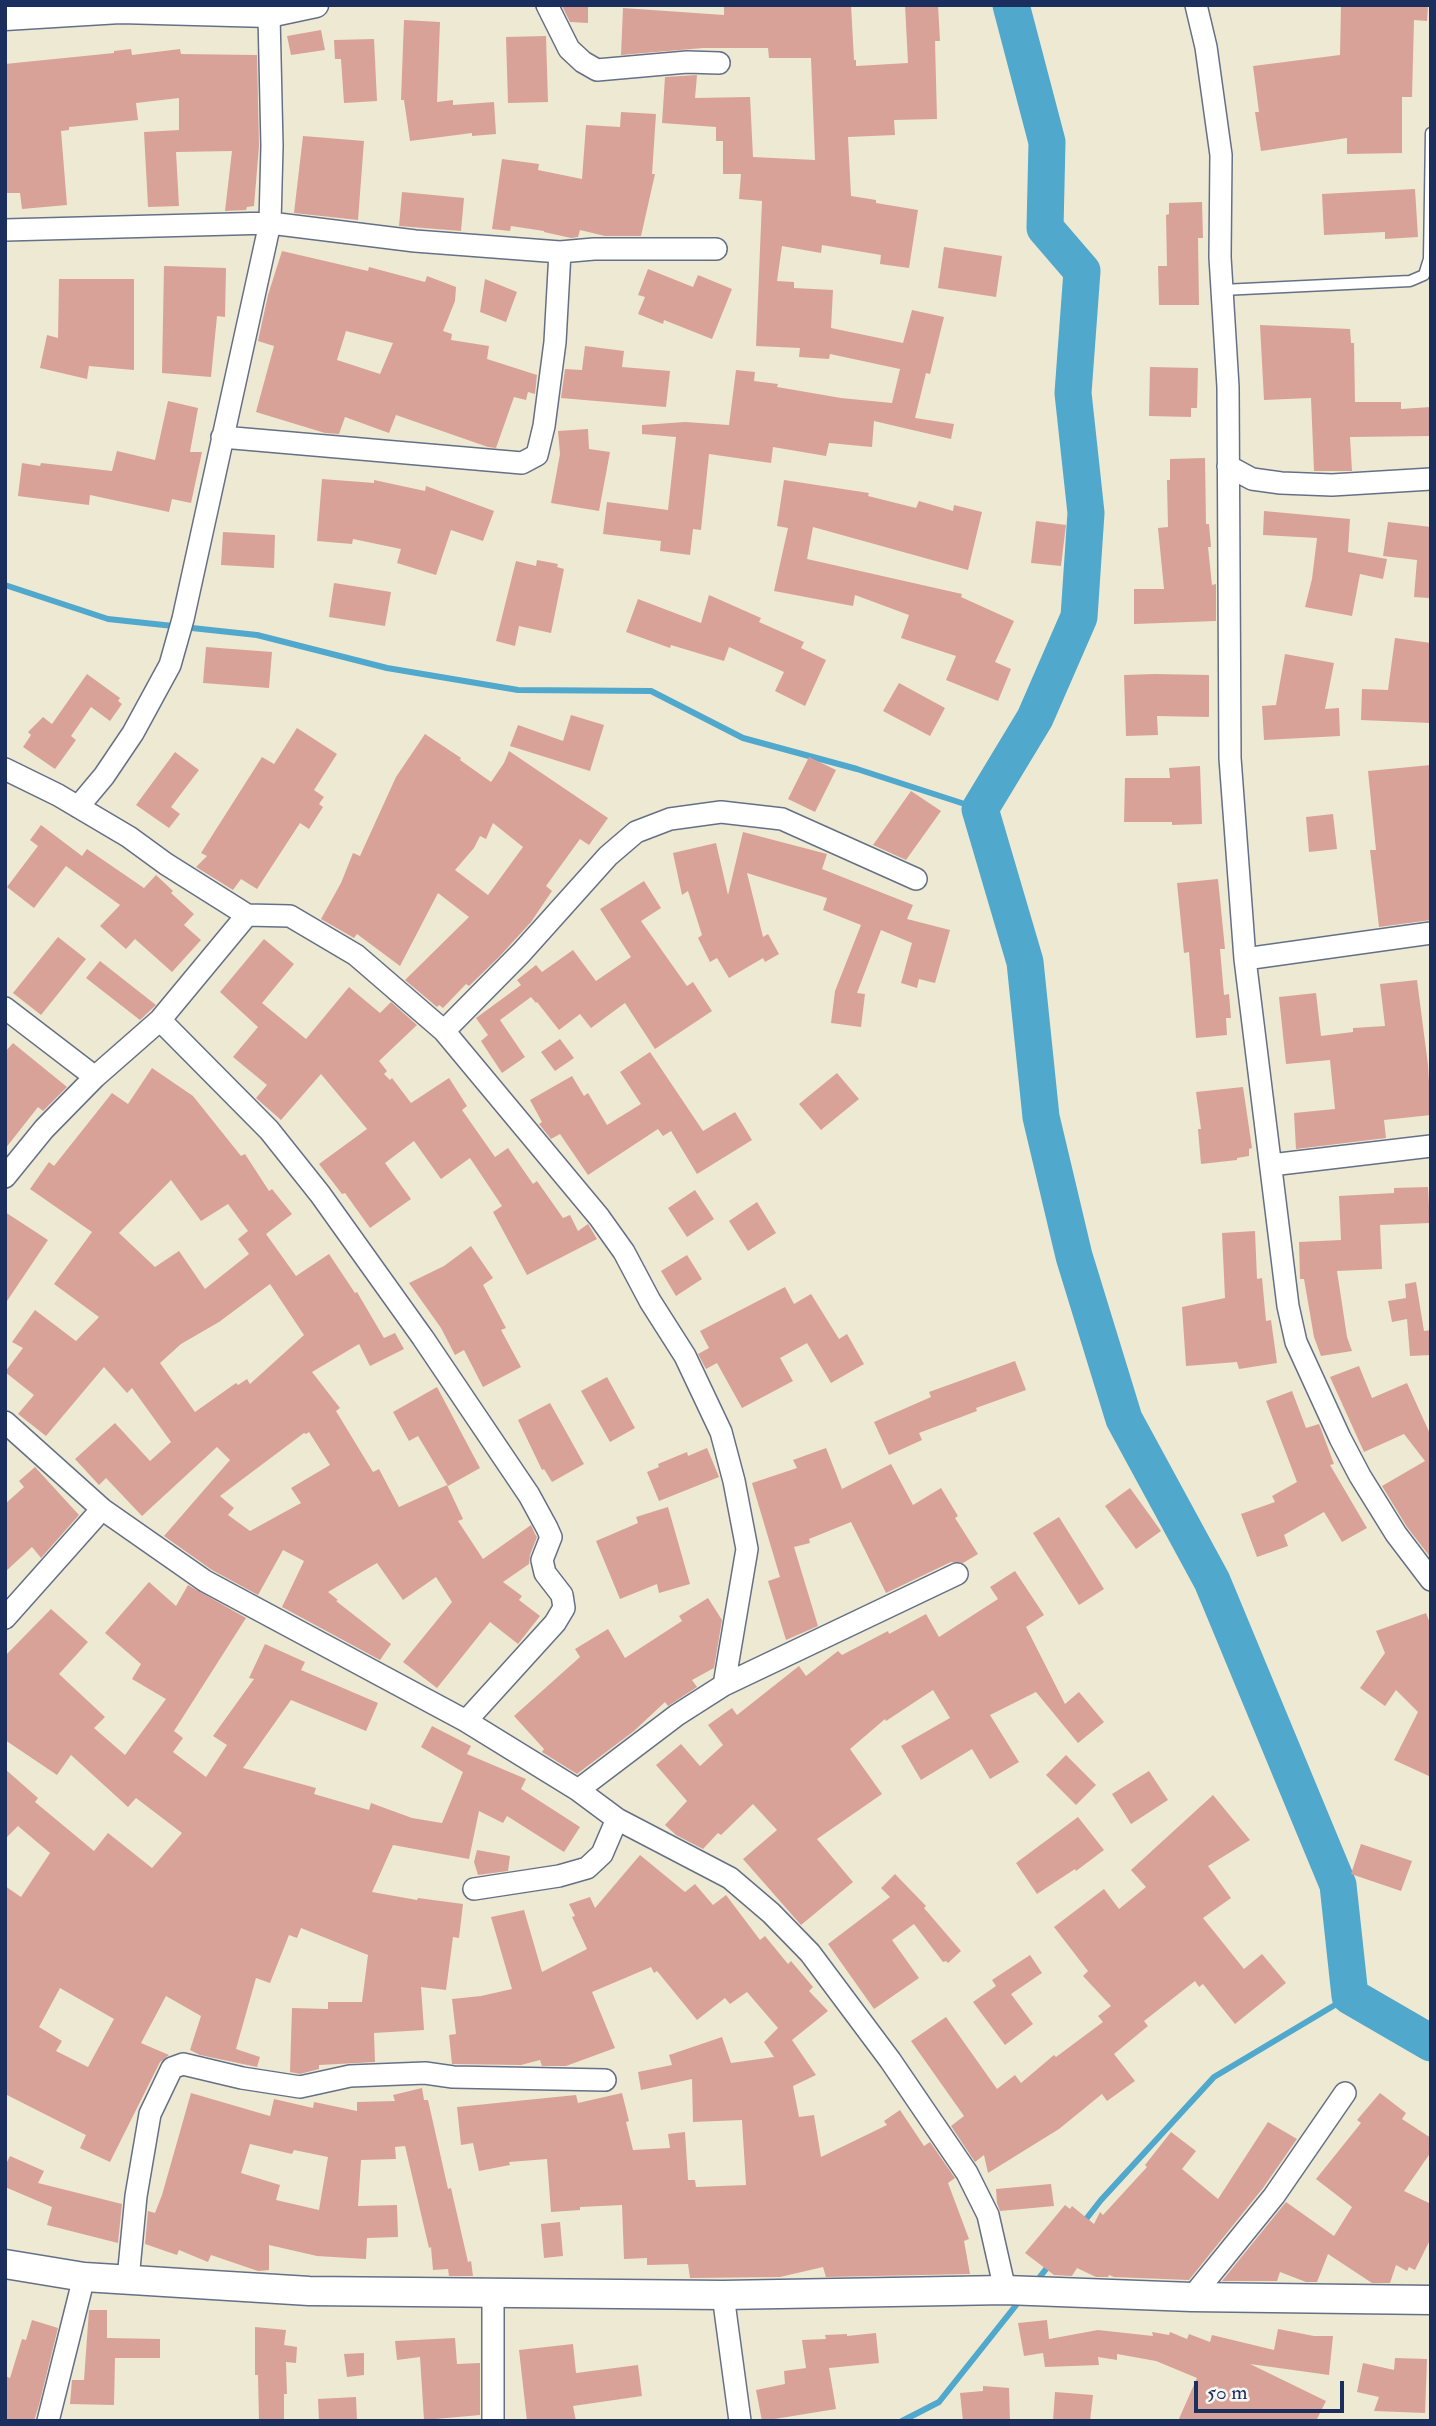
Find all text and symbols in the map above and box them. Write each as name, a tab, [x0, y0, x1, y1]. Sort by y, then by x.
scale bar	[1198, 2366, 1348, 2410]
text: 50 m	[1207, 2379, 1248, 2406]

